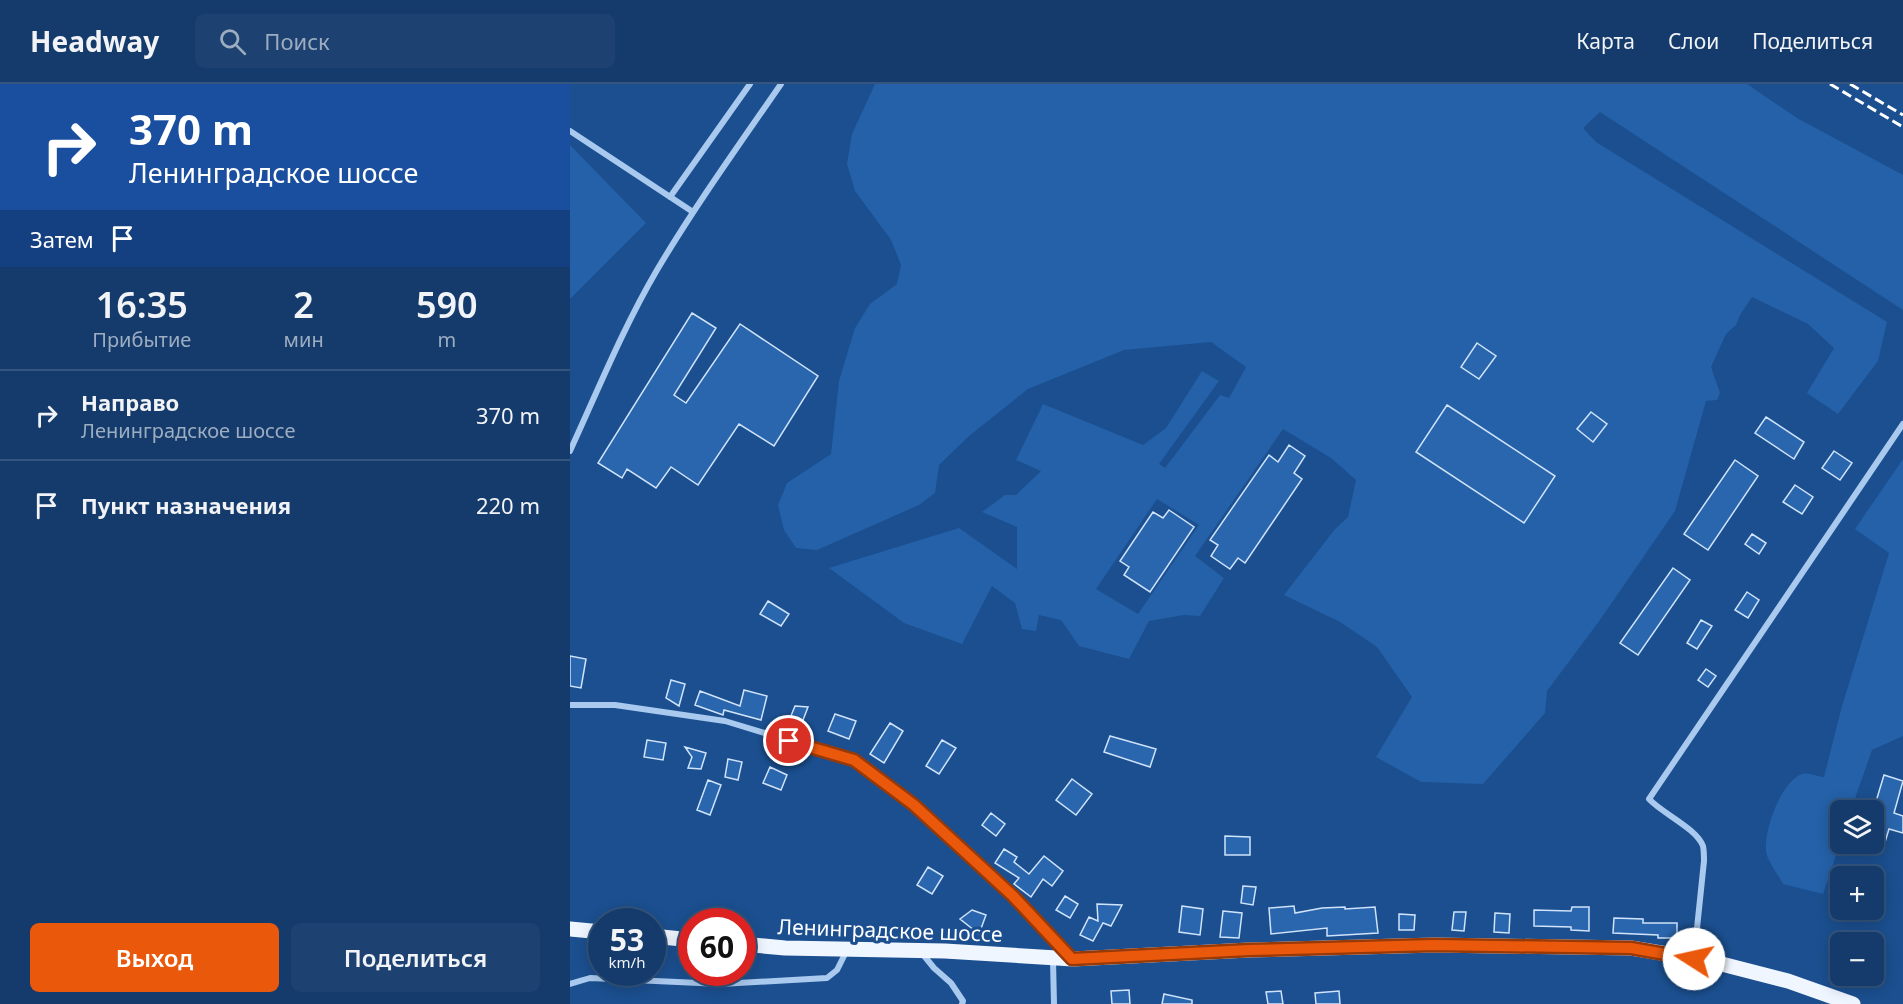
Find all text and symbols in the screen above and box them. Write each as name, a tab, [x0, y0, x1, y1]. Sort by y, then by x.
search box	[195, 14, 615, 68]
text: Headway	[30, 22, 159, 60]
icon: search	[216, 25, 249, 58]
text: Поиск	[264, 26, 330, 56]
text: Карта	[1576, 27, 1635, 55]
text: Слои	[1668, 27, 1719, 55]
text: Поделиться	[1752, 27, 1873, 55]
text: 370 m	[129, 100, 253, 157]
icon: right	[30, 108, 108, 186]
text: Ленинградское шоссе	[129, 154, 418, 191]
icon: arrive	[106, 222, 139, 255]
text: Затем	[30, 224, 94, 254]
text: 16:35	[96, 280, 188, 329]
text: 2	[293, 280, 314, 329]
text: 590	[416, 280, 478, 329]
text: Прибытие	[92, 326, 191, 353]
text: мин	[284, 326, 324, 353]
text: m	[437, 326, 456, 353]
text: Направо	[81, 387, 179, 417]
icon: right	[30, 399, 63, 432]
text: 370 m	[476, 400, 540, 430]
text: Ленинградское шоссе	[81, 417, 295, 444]
icon: arrive	[30, 489, 63, 522]
text: Пункт назначения	[81, 490, 291, 520]
text: 220 m	[476, 490, 540, 520]
pin	[763, 715, 814, 766]
icon: arrive	[772, 724, 805, 757]
map controls	[1830, 800, 1884, 986]
button: layers	[1830, 800, 1884, 854]
button: +	[1830, 866, 1884, 920]
speed limit sign: 60	[678, 908, 756, 986]
street label: Ленинградское шоссе	[777, 912, 1003, 948]
text: 53	[610, 919, 644, 960]
button: Выход	[30, 923, 279, 992]
button: Поделиться	[291, 923, 540, 992]
position arrow	[1662, 927, 1726, 991]
button: −	[1830, 932, 1884, 986]
text: km/h	[609, 952, 645, 972]

